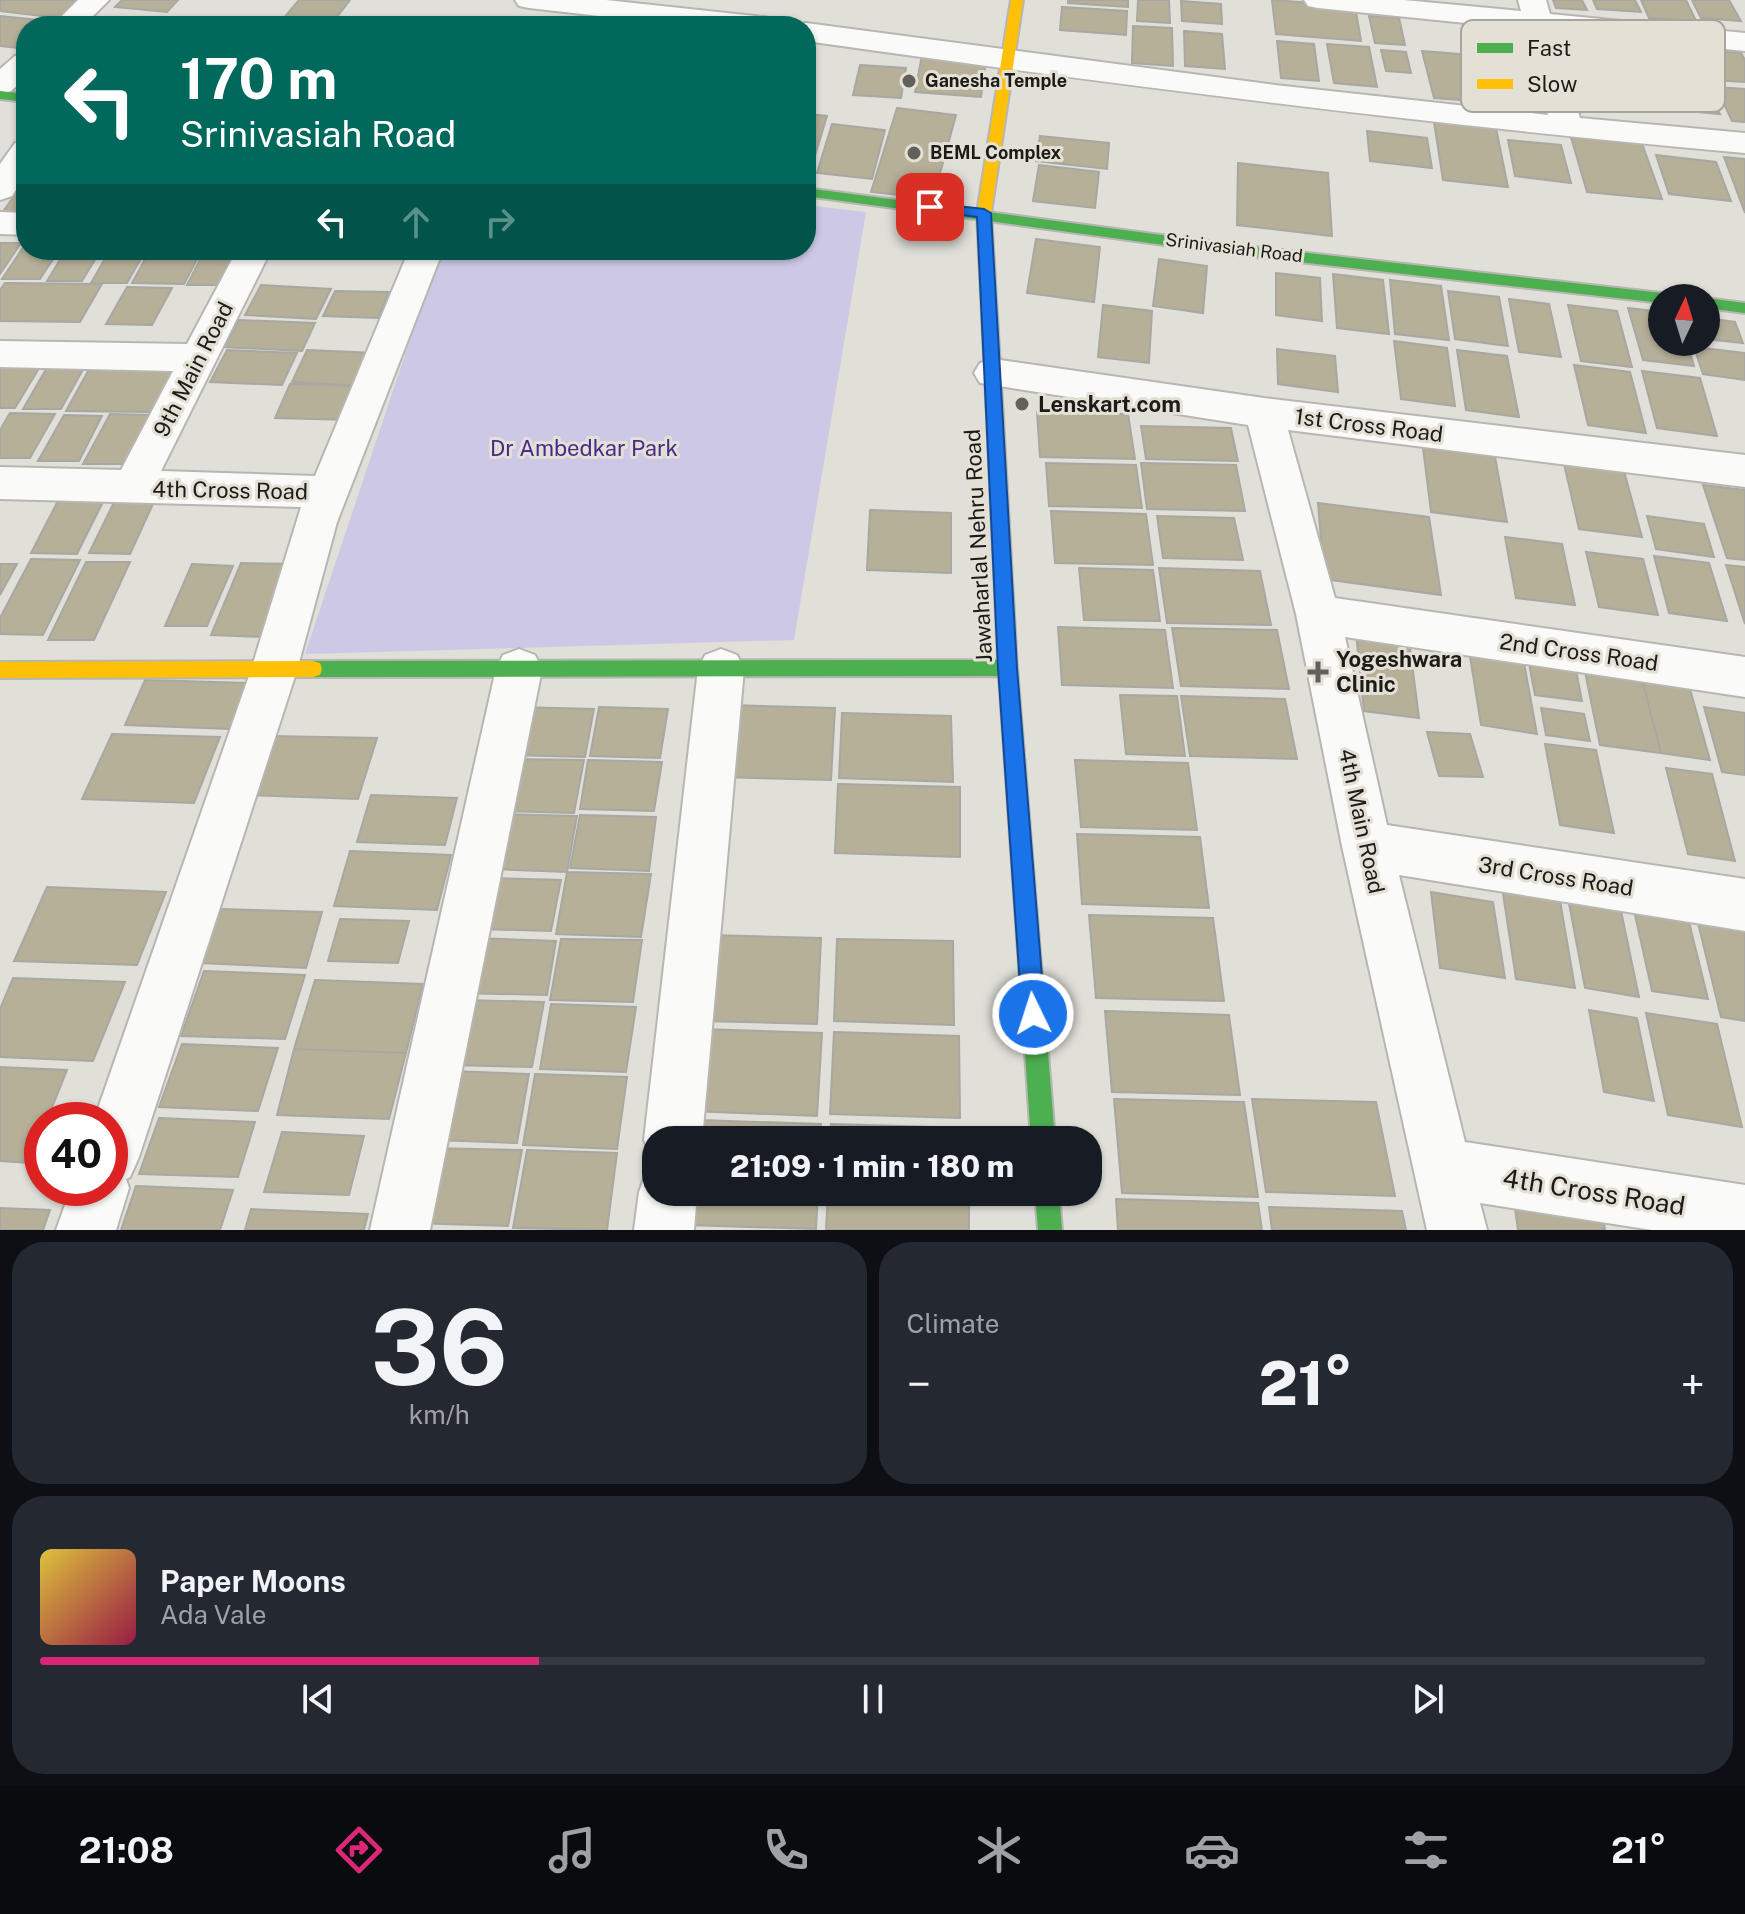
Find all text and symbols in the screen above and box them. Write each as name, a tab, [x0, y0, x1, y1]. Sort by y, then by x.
legend	[1461, 20, 1725, 112]
text: Fast	[1527, 35, 1571, 61]
text: 170 m	[180, 46, 337, 112]
icon: left	[48, 48, 152, 152]
place label: Ganesha Temple	[925, 70, 1067, 91]
text: Slow	[1527, 71, 1577, 97]
marker: Ganesha Temple	[900, 72, 918, 90]
text: Srinivasiah Road	[180, 113, 456, 155]
place label: BEML Complex	[930, 142, 1061, 163]
marker: BEML Complex	[905, 144, 923, 162]
pin	[896, 173, 964, 241]
icon: arrive	[908, 185, 952, 229]
icon: left	[310, 200, 354, 244]
icon: ahead	[394, 200, 438, 244]
icon: right	[478, 200, 522, 244]
street label: Srinivasiah Road	[1164, 229, 1304, 266]
north arrow	[1648, 284, 1720, 356]
map controls	[1648, 284, 1720, 356]
street label: 9th Main Road	[148, 297, 238, 441]
place label: Lenskart.com	[1038, 391, 1181, 417]
marker: Lenskart.com	[1013, 395, 1031, 413]
street label: 1st Cross Road	[1293, 403, 1445, 447]
street label: Jawaharlal Nehru Road	[959, 428, 997, 664]
park label: Dr Ambedkar Park	[490, 435, 678, 461]
street label: 4th Cross Road	[152, 476, 308, 504]
street label: 2nd Cross Road	[1498, 628, 1660, 676]
place label: Yogeshwara Clinic	[1336, 646, 1462, 697]
marker: Yogeshwara Clinic	[1307, 661, 1329, 683]
street label: 4th Main Road	[1334, 746, 1390, 896]
street label: 3rd Cross Road	[1477, 851, 1635, 901]
position arrow	[991, 972, 1075, 1056]
speed limit sign: 40	[24, 1102, 128, 1206]
text: 21:09 · 1 min · 180 m	[730, 1148, 1014, 1184]
street label: 4th Cross Road	[1501, 1162, 1688, 1221]
text: 36	[370, 1286, 508, 1408]
text: Climate	[907, 1308, 1000, 1339]
text: 21°	[1259, 1348, 1353, 1419]
text: −	[907, 1358, 931, 1410]
text: +	[1681, 1358, 1705, 1410]
text: km/h	[409, 1399, 470, 1430]
text: Paper Moons	[160, 1563, 346, 1599]
text: Ada Vale	[160, 1599, 266, 1630]
icon: previous	[296, 1677, 340, 1721]
icon: pause	[851, 1677, 895, 1721]
icon: next	[1406, 1677, 1450, 1721]
icon: directions	[331, 1822, 387, 1878]
icon: music	[544, 1822, 600, 1878]
icon: phone	[758, 1822, 814, 1878]
icon: climate	[971, 1822, 1027, 1878]
icon: car	[1184, 1822, 1240, 1878]
icon: filters	[1398, 1822, 1454, 1878]
text: 21:08	[79, 1829, 174, 1871]
text: 21°	[1611, 1829, 1666, 1871]

